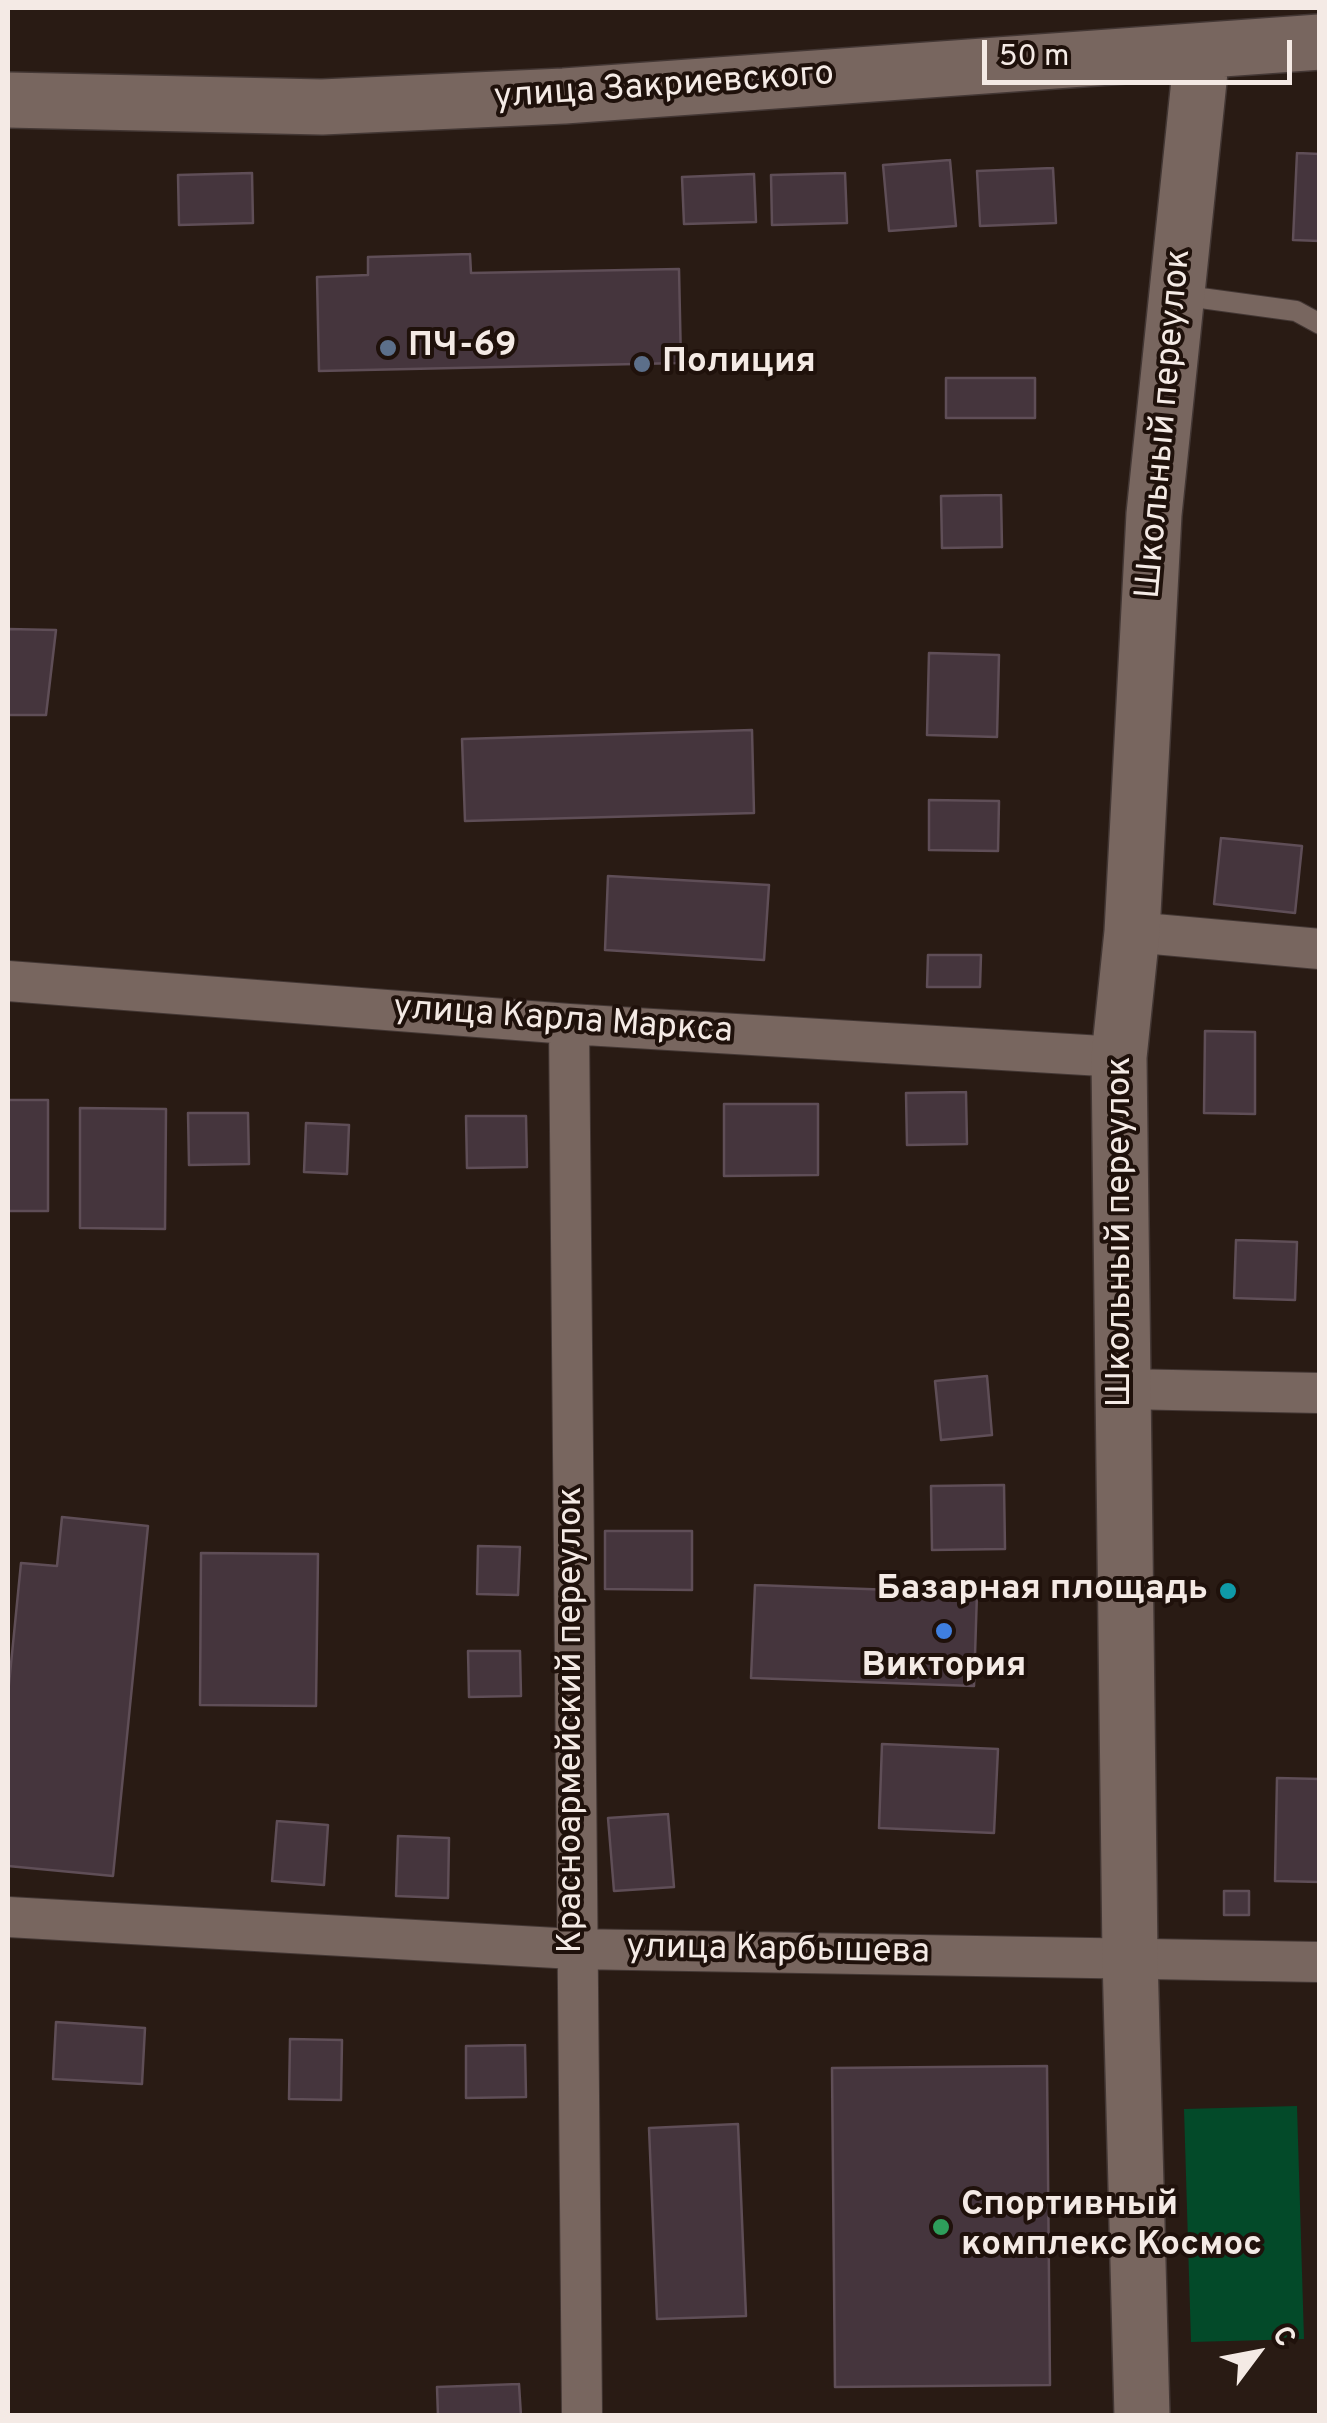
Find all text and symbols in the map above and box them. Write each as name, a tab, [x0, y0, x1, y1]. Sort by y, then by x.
scale bar	[987, 20, 1297, 82]
text: 50 m	[999, 39, 1069, 76]
street label: улица Закриевского	[493, 55, 835, 121]
street label: Школьный переулок	[1130, 247, 1202, 601]
place label: ПЧ-69	[408, 327, 517, 369]
marker: ПЧ-69	[377, 337, 399, 359]
place label: Полиция	[662, 343, 816, 385]
marker: Полиция	[631, 353, 653, 375]
street label: улица Карла Маркса	[392, 989, 734, 1055]
street label: Школьный переулок	[1101, 1056, 1143, 1408]
street label: Красноармейский переулок	[552, 1486, 594, 1954]
place label: Базарная площадь	[876, 1570, 1208, 1612]
marker: Базарная площадь	[1217, 1580, 1239, 1602]
marker: Виктория	[933, 1620, 955, 1642]
place label: Виктория	[862, 1647, 1026, 1689]
street label: улица Карбышева	[626, 1928, 930, 1976]
place label: Спортивный комплекс Космос	[961, 2186, 1262, 2268]
marker: Спортивный комплекс Космос	[930, 2216, 952, 2238]
north arrow	[1207, 2303, 1307, 2403]
text: С	[1262, 2320, 1302, 2354]

